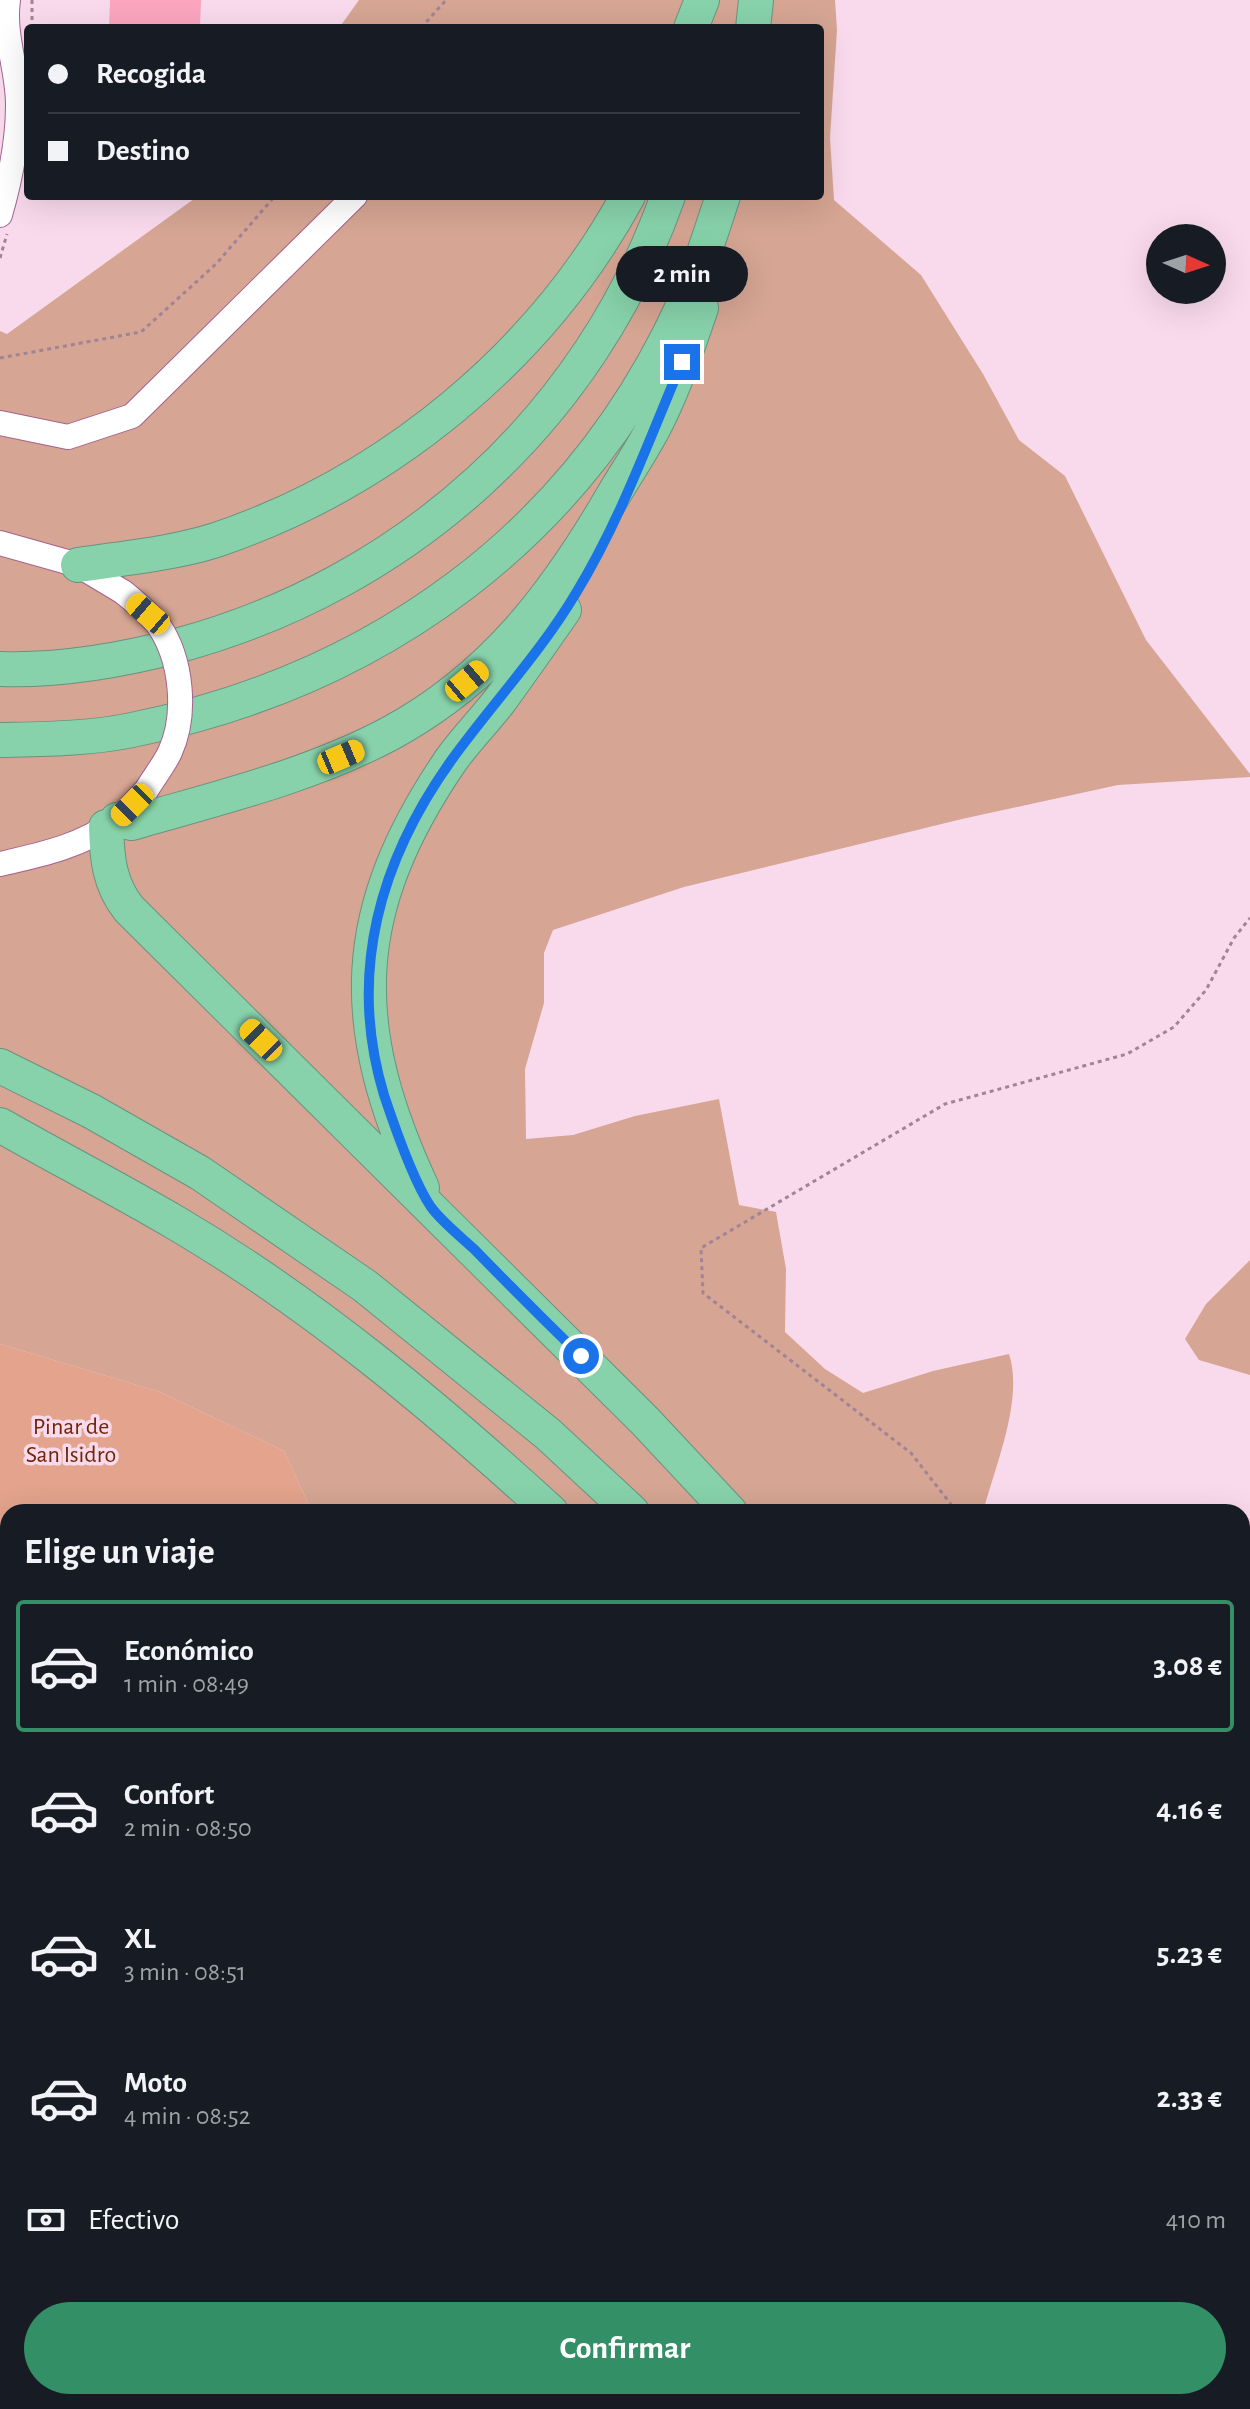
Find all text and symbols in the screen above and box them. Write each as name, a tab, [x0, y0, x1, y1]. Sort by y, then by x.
text: Recogida	[96, 59, 206, 89]
text: Destino	[96, 136, 190, 166]
north arrow	[1146, 224, 1226, 304]
map controls	[1146, 224, 1226, 304]
callout: 2 min	[616, 246, 748, 302]
text: 2 min	[653, 261, 711, 287]
route end	[664, 344, 700, 380]
car	[122, 589, 174, 639]
car	[441, 656, 493, 706]
car	[314, 737, 368, 777]
car	[107, 780, 157, 830]
car	[235, 1015, 287, 1065]
route start	[563, 1338, 599, 1374]
park label: Pinar de San Isidro	[26, 1415, 116, 1467]
text: Elige un viaje	[24, 1534, 215, 1570]
icon: car	[28, 1630, 100, 1702]
text: Económico	[124, 1636, 254, 1666]
text: 3.08 €	[1153, 1651, 1222, 1681]
text: 1 min · 08:49	[124, 1671, 249, 1697]
icon: car	[28, 1774, 100, 1846]
text: Confort	[124, 1780, 214, 1810]
text: 4.16 €	[1156, 1795, 1222, 1825]
text: 2 min · 08:50	[124, 1815, 252, 1841]
icon: car	[28, 1918, 100, 1990]
text: XL	[124, 1924, 156, 1954]
text: 5.23 €	[1157, 1939, 1222, 1969]
text: 3 min · 08:51	[124, 1959, 246, 1985]
icon: car	[28, 2062, 100, 2134]
text: Moto	[124, 2068, 187, 2098]
text: 2.33 €	[1157, 2083, 1222, 2113]
text: 4 min · 08:52	[124, 2103, 251, 2129]
icon: cash	[24, 2198, 68, 2242]
text: Efectivo	[88, 2205, 180, 2235]
text: 410 m	[1166, 2207, 1226, 2233]
button: Confirmar	[24, 2302, 1226, 2394]

